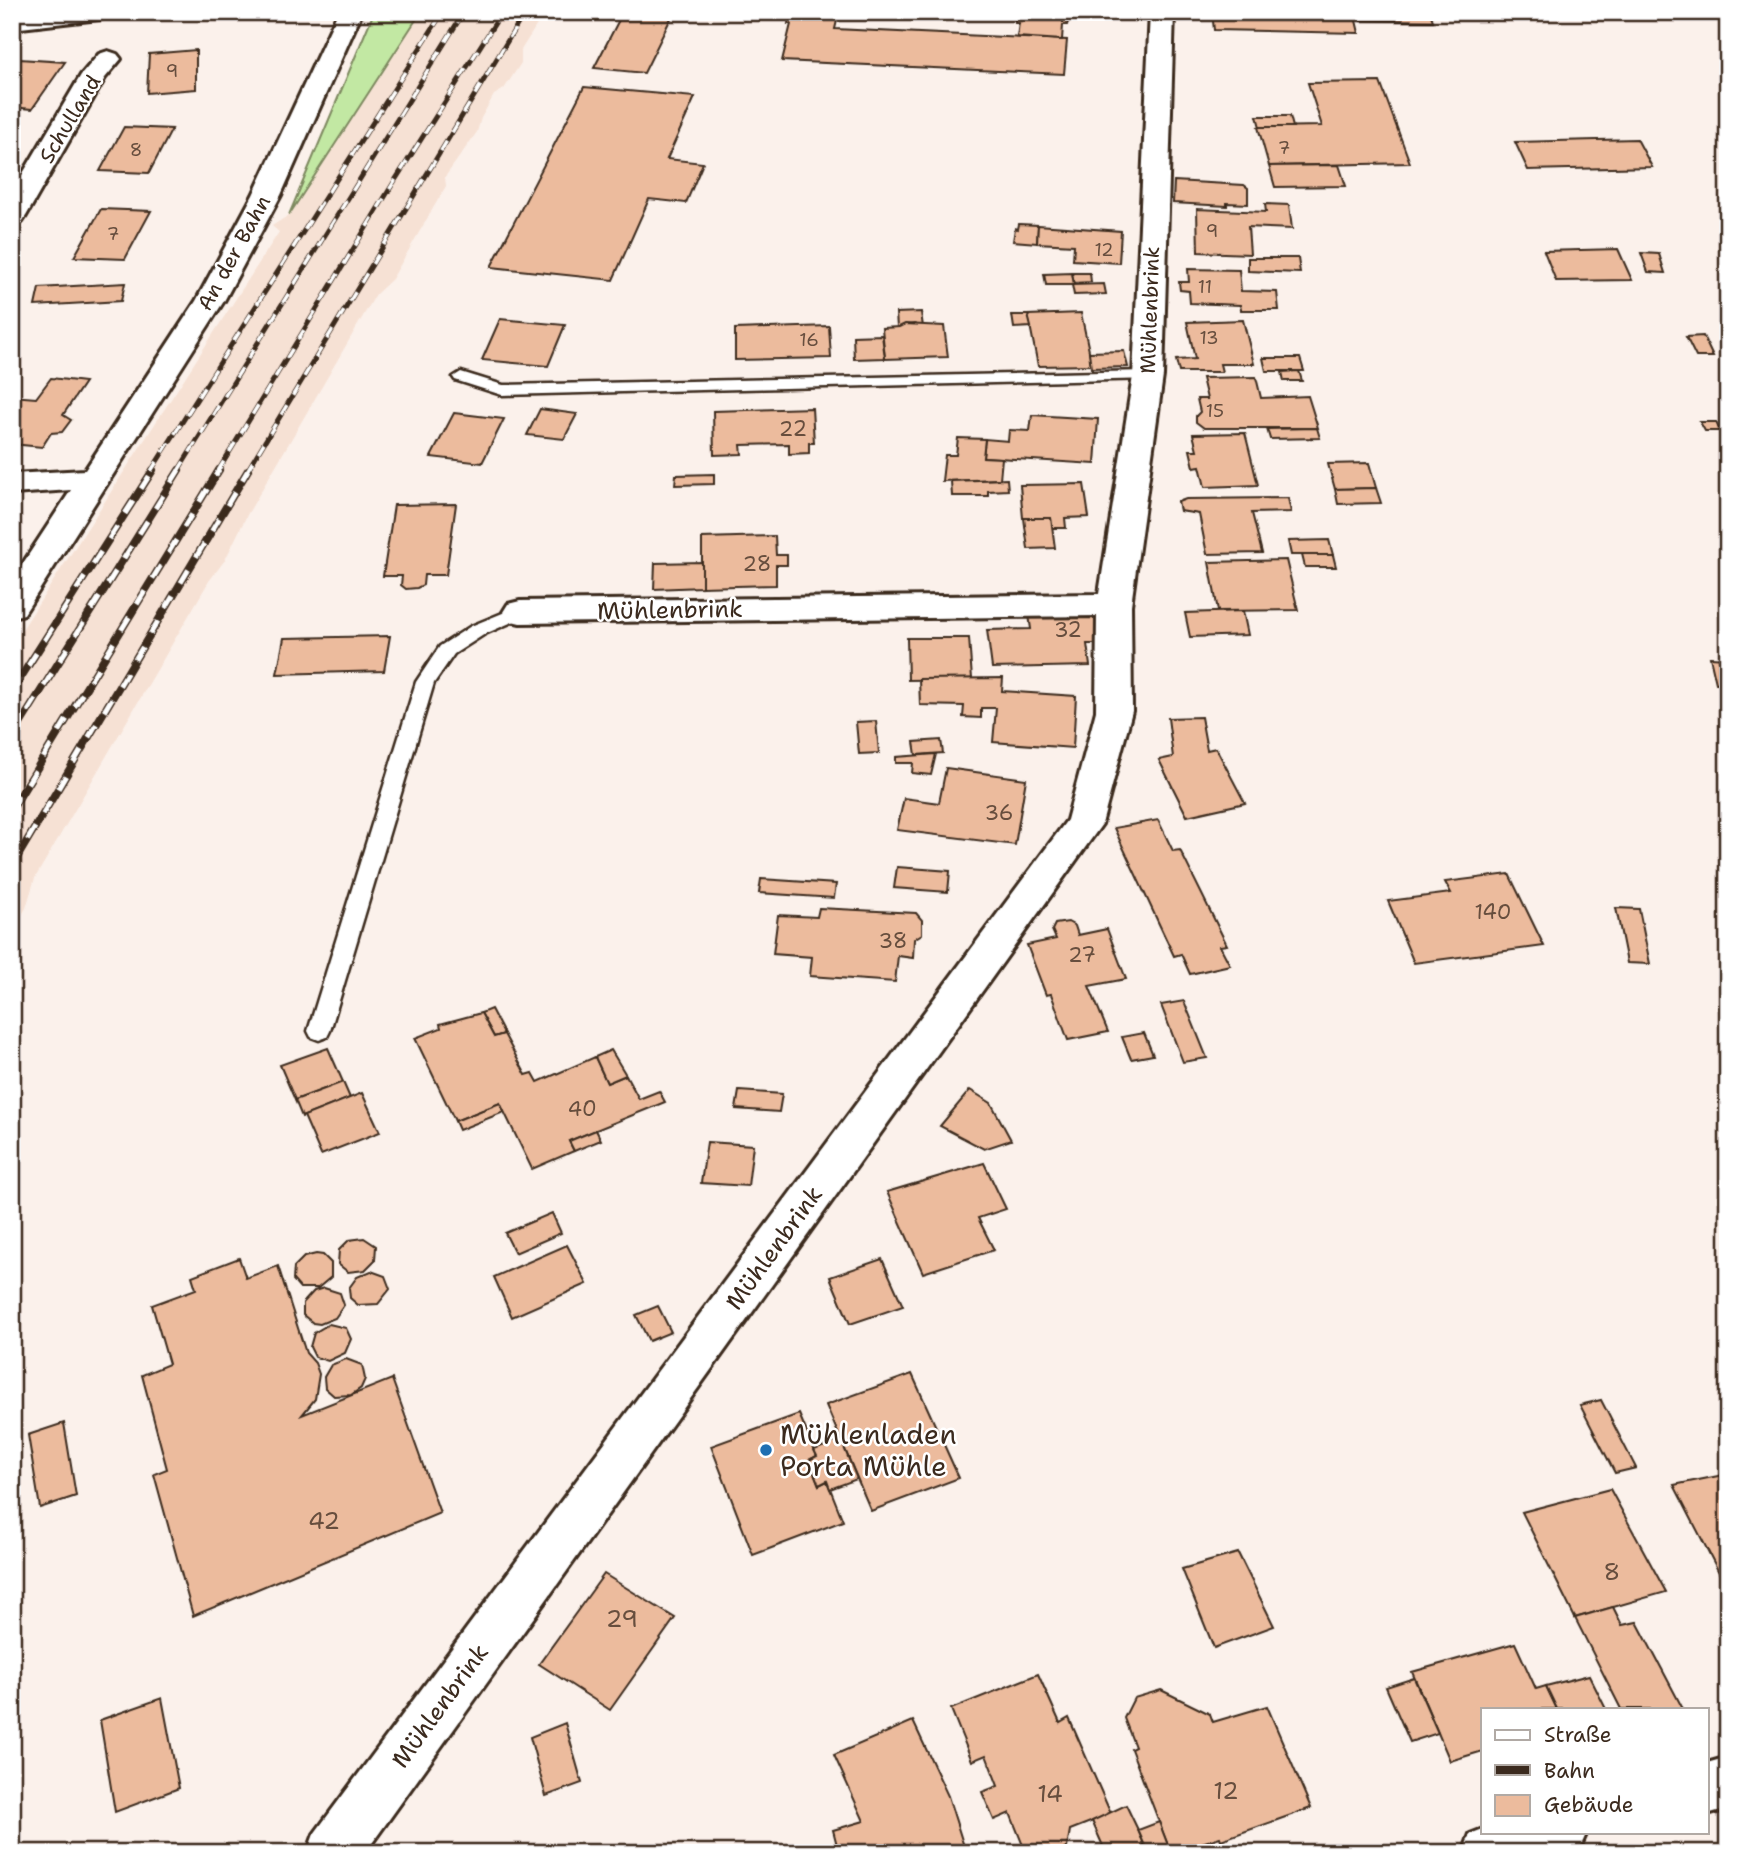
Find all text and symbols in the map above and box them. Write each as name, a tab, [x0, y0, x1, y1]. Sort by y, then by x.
house number: 9	[166, 59, 178, 83]
street label: Schulland	[33, 70, 107, 168]
house number: 7	[1278, 136, 1290, 160]
house number: 8	[130, 138, 142, 162]
street label: An der Bahn	[191, 190, 277, 316]
house number: 9	[1206, 219, 1218, 243]
house number: 7	[107, 222, 119, 246]
house number: 12	[1094, 238, 1114, 262]
street label: Mühlenbrink	[1134, 246, 1166, 374]
house number: 11	[1198, 275, 1212, 299]
house number: 13	[1199, 326, 1219, 350]
house number: 16	[799, 328, 819, 352]
house number: 15	[1206, 399, 1224, 423]
house number: 22	[779, 415, 807, 443]
house number: 28	[743, 550, 771, 578]
street label: Mühlenbrink	[597, 593, 743, 627]
house number: 32	[1054, 616, 1082, 644]
house number: 36	[985, 799, 1013, 827]
house number: 140	[1474, 898, 1512, 926]
house number: 38	[879, 927, 907, 955]
house number: 27	[1068, 941, 1096, 969]
house number: 40	[567, 1095, 597, 1123]
street label: Mühlenbrink	[718, 1180, 830, 1316]
place label: Mühlenladen Porta Mühle	[780, 1415, 957, 1485]
marker: Mühlenladen Porta Mühle	[758, 1442, 774, 1458]
house number: 42	[308, 1505, 340, 1537]
house number: 8	[1604, 1556, 1620, 1588]
house number: 29	[606, 1603, 638, 1635]
street label: Mühlenbrink	[384, 1638, 496, 1774]
legend	[1481, 1708, 1708, 1834]
text: Straße	[1544, 1721, 1612, 1749]
text: Bahn	[1544, 1757, 1595, 1785]
house number: 12	[1213, 1775, 1239, 1807]
house number: 14	[1037, 1778, 1063, 1810]
text: Gebäude	[1544, 1791, 1634, 1819]

